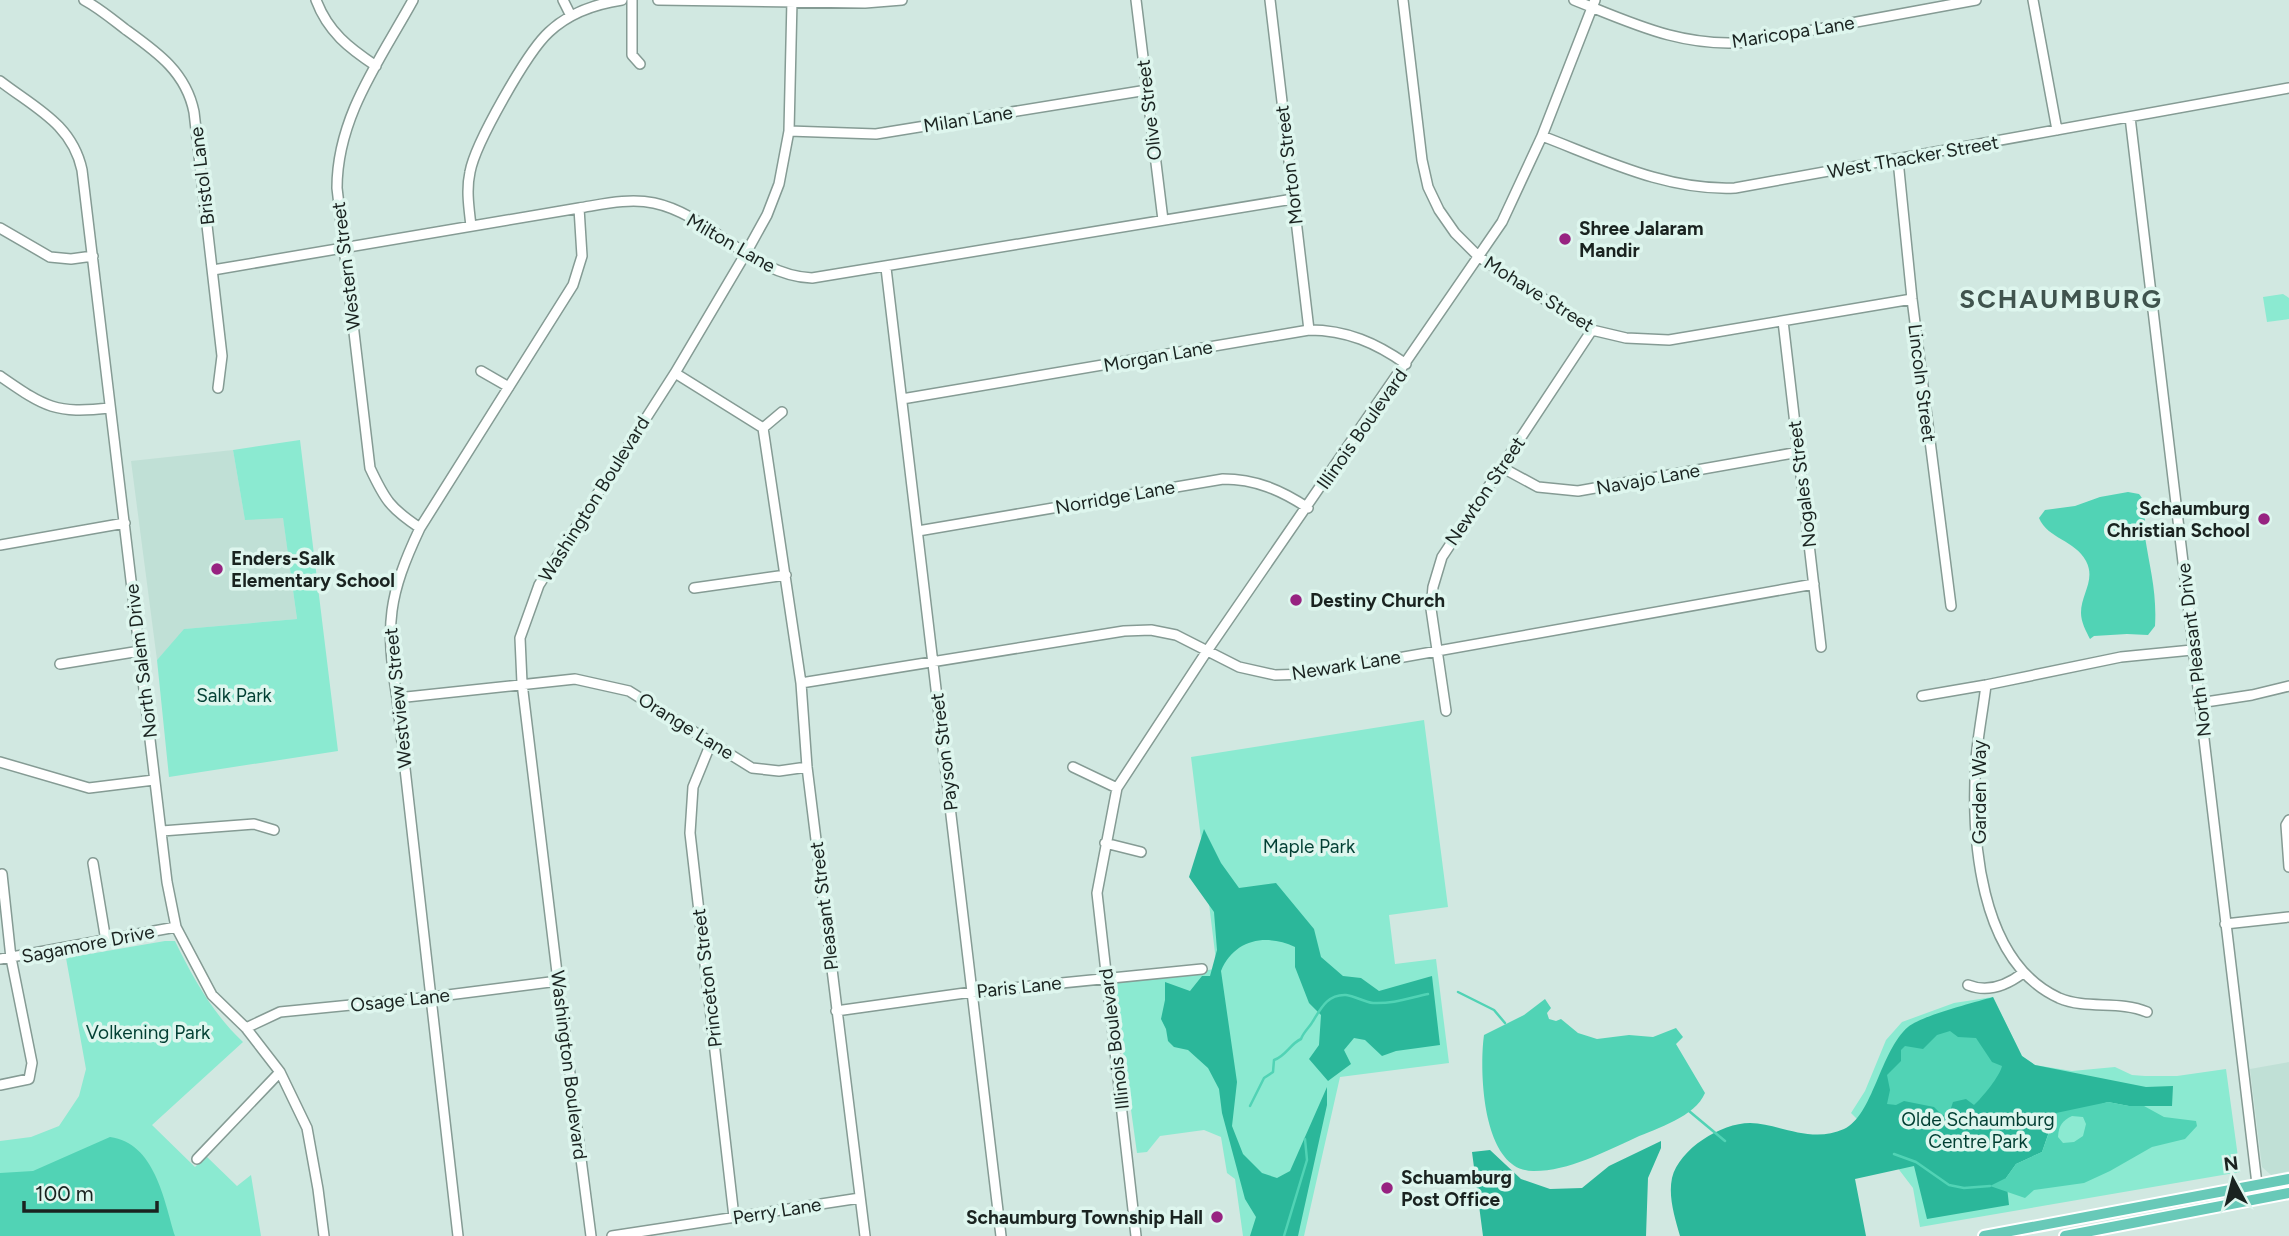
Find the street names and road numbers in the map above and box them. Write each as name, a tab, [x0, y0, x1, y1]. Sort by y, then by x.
street label: Maricopa Lane	[1730, 11, 1856, 53]
street label: Olive Street	[1131, 58, 1167, 162]
street label: Milan Lane	[922, 101, 1014, 137]
street label: Morton Street	[1270, 104, 1308, 226]
street label: Bristol Lane	[185, 126, 219, 226]
street label: West Thacker Street	[1826, 131, 2000, 183]
street label: Western Street	[327, 201, 365, 331]
street label: Milton Lane	[683, 208, 779, 278]
street label: Mohave Street	[1480, 251, 1598, 337]
street label: Lincoln Street	[1903, 323, 1941, 443]
street label: Morgan Lane	[1102, 335, 1214, 377]
street label: Illinois Boulevard	[1312, 364, 1412, 494]
street label: Washington Boulevard	[534, 412, 654, 586]
street label: Nogales Street	[1783, 419, 1821, 549]
street label: Newton Street	[1440, 432, 1530, 550]
street label: Navajo Lane	[1594, 459, 1702, 499]
street label: Norridge Lane	[1053, 475, 1177, 519]
street label: North Pleasant Drive	[2172, 562, 2216, 738]
street label: North Salem Drive	[120, 583, 162, 739]
street label: Westview Street	[379, 627, 417, 769]
street label: Newark Lane	[1290, 645, 1402, 685]
street label: Orange Lane	[634, 688, 738, 764]
street label: Payson Street	[925, 692, 963, 812]
street label: Garden Way	[1968, 740, 1991, 844]
street label: Pleasant Street	[805, 840, 843, 972]
street label: Princeton Street	[687, 907, 727, 1049]
street label: Sagamore Drive	[20, 920, 156, 968]
street label: Illinois Boulevard	[1094, 967, 1134, 1111]
street label: Washington Boulevard	[546, 969, 592, 1161]
street label: Paris Lane	[975, 971, 1063, 1003]
street label: Osage Lane	[349, 983, 451, 1017]
street label: Perry Lane	[731, 1193, 823, 1229]

